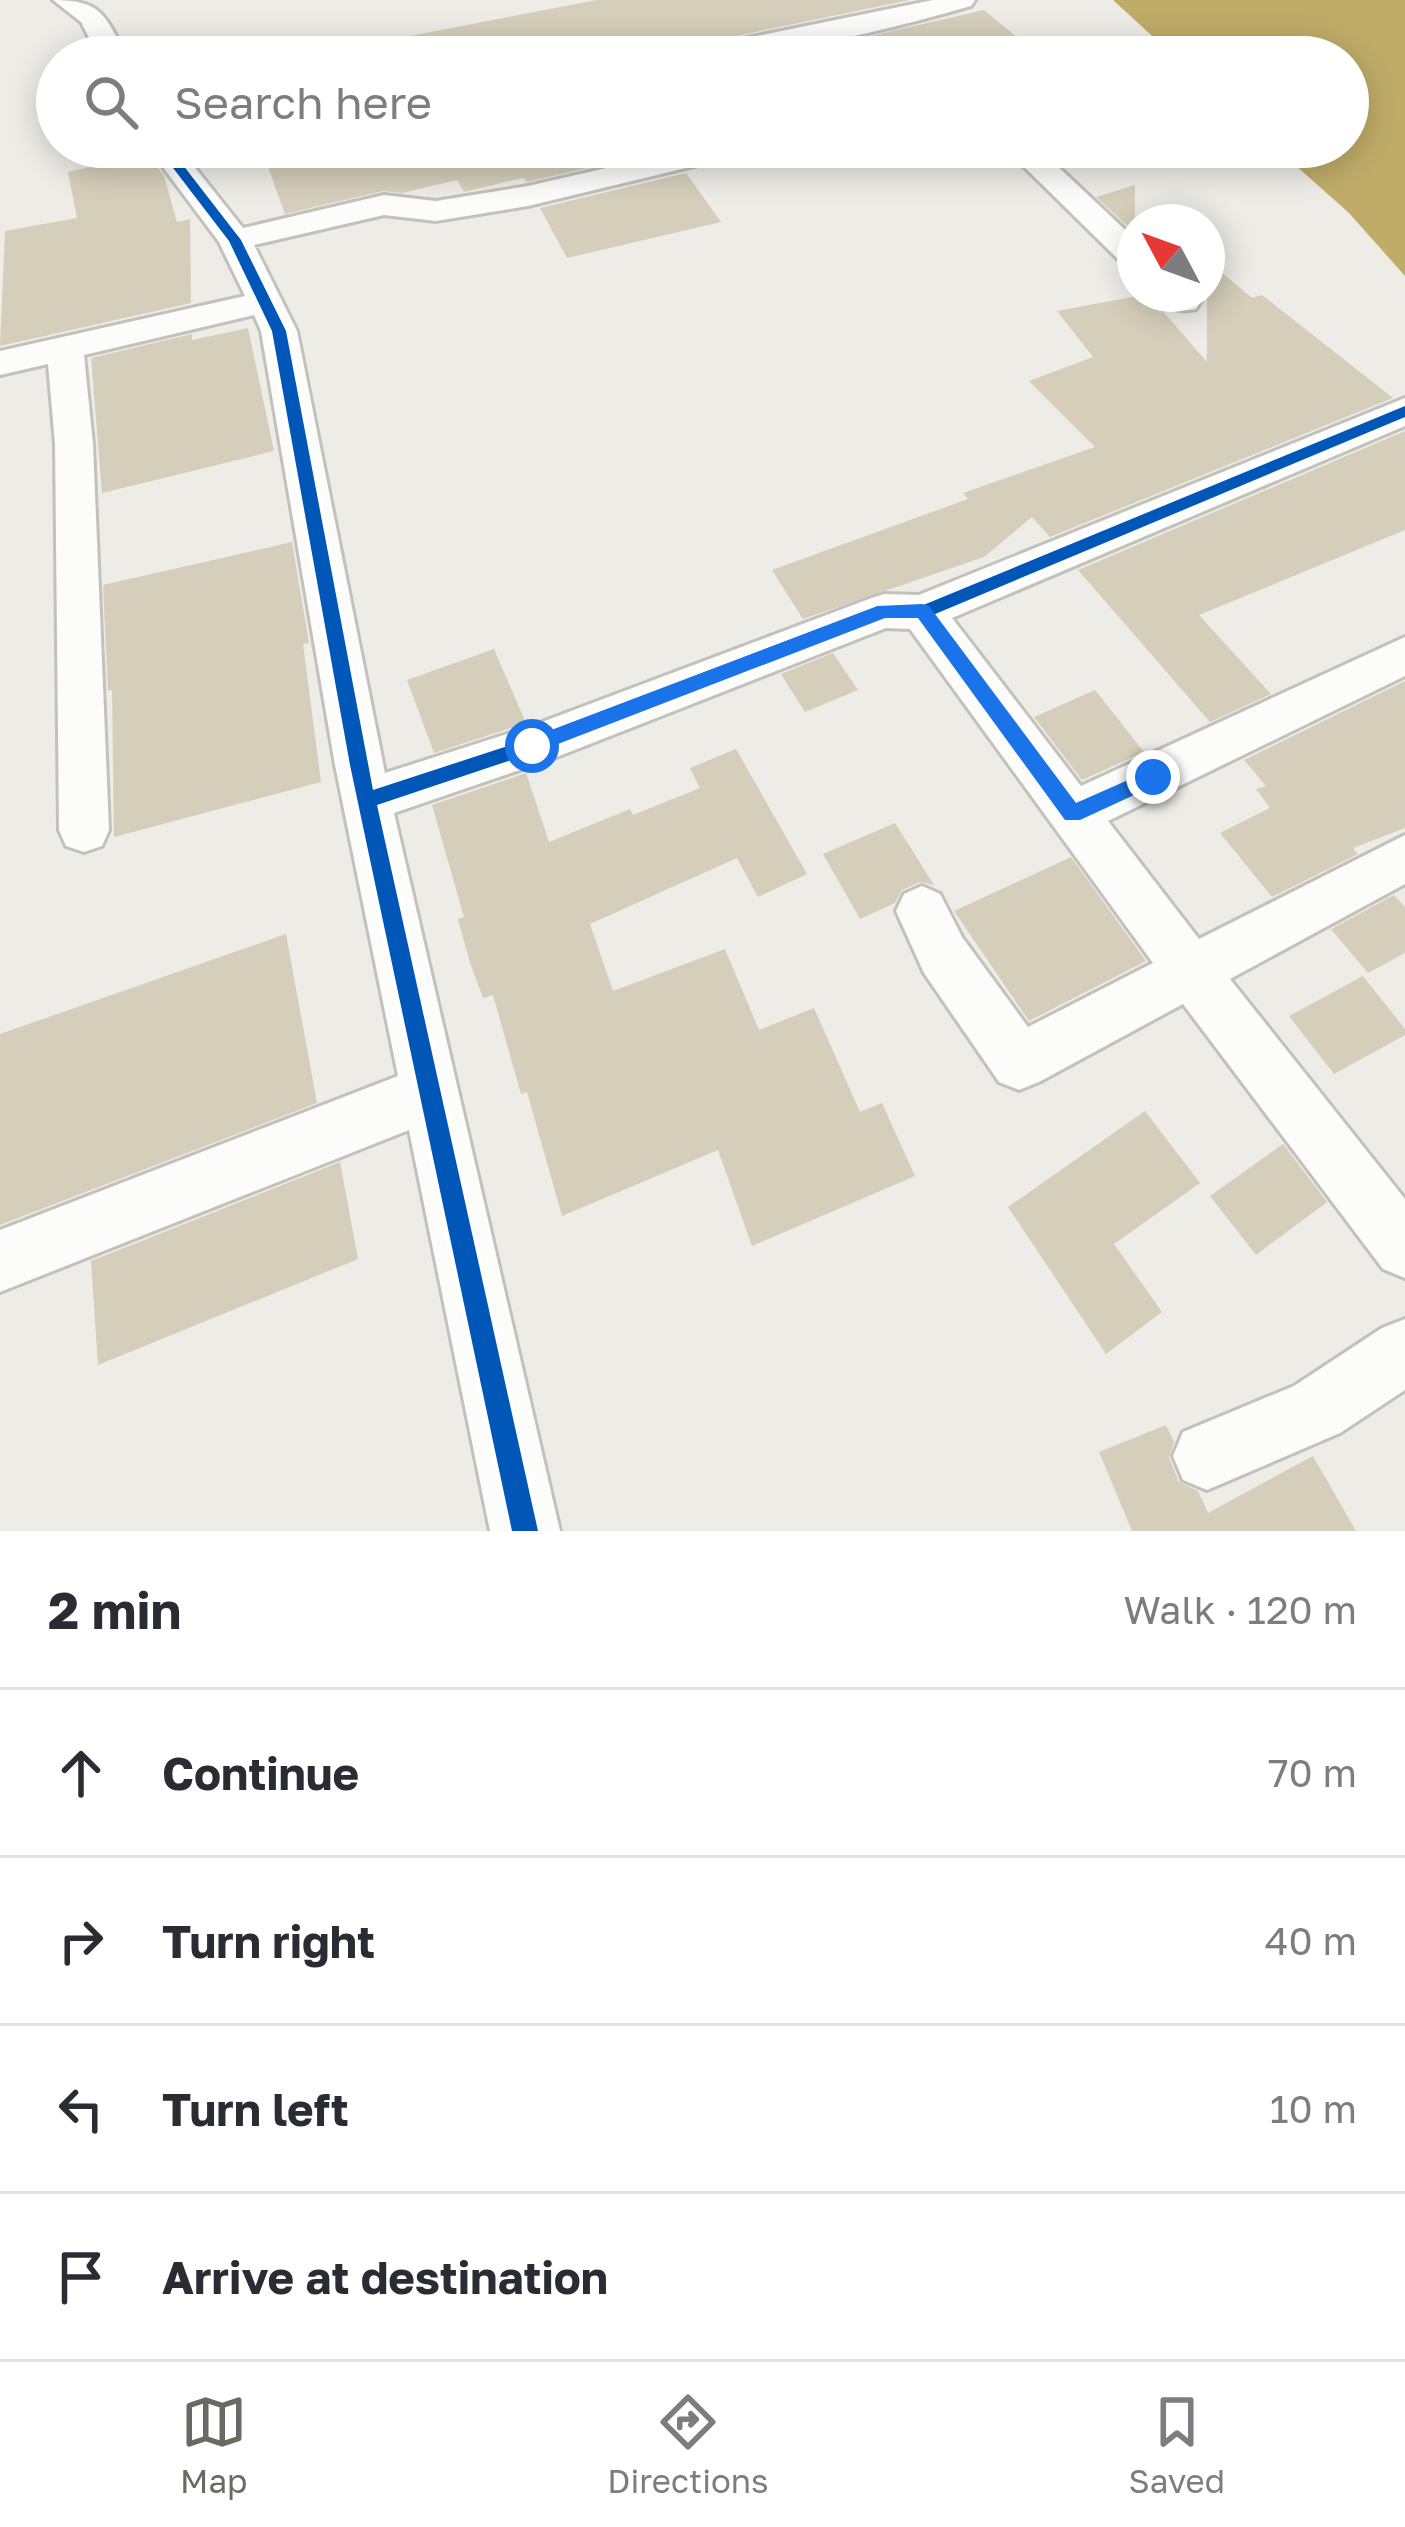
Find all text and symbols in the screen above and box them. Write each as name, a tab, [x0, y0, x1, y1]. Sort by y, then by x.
search box	[36, 36, 1369, 168]
icon: search	[78, 69, 144, 135]
text: Search here	[174, 75, 432, 129]
north arrow	[1117, 204, 1225, 312]
route start	[505, 719, 559, 773]
route end	[1126, 750, 1180, 804]
text: 2 min	[48, 1579, 181, 1640]
text: Walk · 120 m	[1123, 1586, 1357, 1633]
icon: ahead	[48, 1740, 114, 1806]
text: Continue	[162, 1746, 359, 1800]
text: 70 m	[1268, 1749, 1357, 1796]
icon: right	[48, 1908, 114, 1974]
text: Turn right	[162, 1914, 375, 1968]
text: 40 m	[1265, 1917, 1357, 1964]
icon: left	[48, 2076, 114, 2142]
text: Turn left	[162, 2082, 349, 2136]
text: 10 m	[1270, 2085, 1357, 2132]
icon: arrive	[48, 2244, 114, 2310]
text: Arrive at destination	[162, 2250, 608, 2304]
tab: Map	[180, 2389, 247, 2500]
tab: Directions	[607, 2389, 769, 2500]
tab: Saved	[1129, 2389, 1225, 2500]

